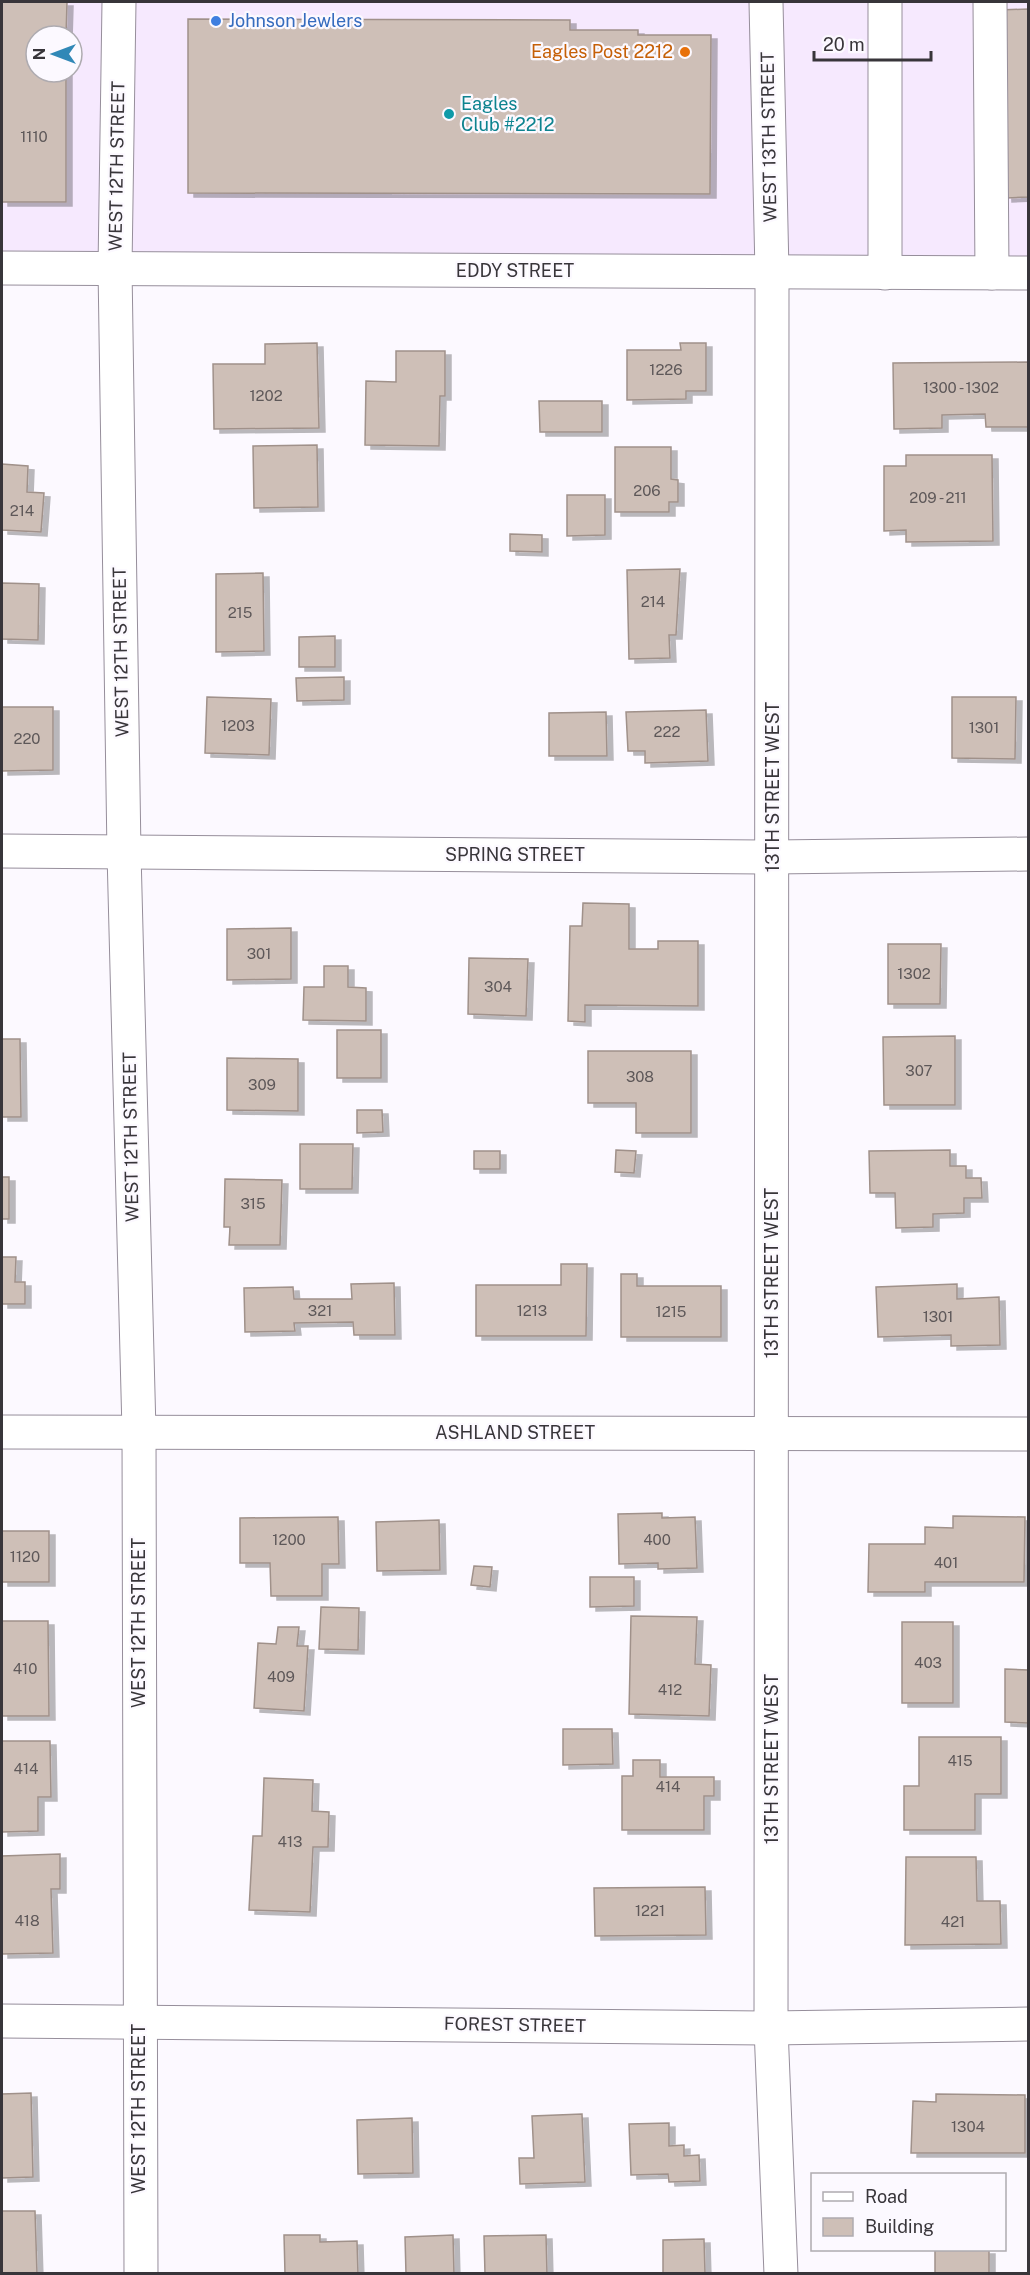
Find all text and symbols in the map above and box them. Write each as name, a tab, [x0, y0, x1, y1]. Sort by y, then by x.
place label: Johnson Jewlers	[228, 10, 362, 31]
marker: Johnson Jewlers	[209, 14, 223, 28]
north arrow	[24, 24, 84, 84]
scale bar	[814, 24, 931, 62]
text: 20 m	[823, 34, 865, 55]
place label: Eagles Post 2212	[531, 41, 673, 62]
marker: Eagles Post 2212	[678, 45, 692, 59]
text: N	[30, 48, 49, 60]
street label: WEST 13TH STREET	[757, 51, 780, 223]
street label: WEST 12TH STREET	[105, 80, 128, 251]
place label: Eagles Club #2212	[461, 93, 554, 135]
marker: Eagles Club #2212	[442, 107, 456, 121]
house number: 1110	[20, 128, 48, 145]
street label: EDDY STREET	[456, 260, 575, 281]
house number: 1226	[649, 361, 683, 378]
house number: 1300 - 1302	[923, 379, 999, 396]
house number: 1202	[249, 387, 283, 404]
house number: 206	[633, 482, 661, 499]
house number: 209 - 211	[909, 489, 967, 506]
house number: 214	[10, 502, 34, 519]
street label: WEST 12TH STREET	[109, 566, 132, 737]
house number: 214	[641, 593, 665, 610]
house number: 215	[228, 604, 252, 621]
street label: 13TH STREET WEST	[762, 701, 783, 872]
house number: 1203	[221, 717, 255, 734]
house number: 1301	[969, 719, 999, 736]
house number: 222	[654, 723, 680, 740]
house number: 220	[13, 730, 41, 747]
street label: SPRING STREET	[445, 844, 585, 865]
house number: 301	[247, 945, 271, 962]
house number: 1302	[897, 965, 931, 982]
house number: 304	[484, 978, 512, 995]
street label: WEST 12TH STREET	[119, 1051, 142, 1222]
house number: 307	[905, 1062, 933, 1079]
house number: 308	[626, 1068, 654, 1085]
house number: 309	[248, 1076, 276, 1093]
street label: 13TH STREET WEST	[761, 1187, 782, 1358]
house number: 315	[240, 1195, 266, 1212]
house number: 321	[308, 1302, 332, 1319]
house number: 1213	[517, 1302, 547, 1319]
house number: 1215	[656, 1303, 686, 1320]
house number: 1301	[923, 1308, 953, 1325]
street label: ASHLAND STREET	[435, 1422, 595, 1443]
house number: 1200	[272, 1531, 306, 1548]
house number: 400	[643, 1531, 671, 1548]
street label: WEST 12TH STREET	[128, 1538, 149, 1708]
house number: 1120	[10, 1548, 40, 1565]
house number: 401	[934, 1554, 958, 1571]
house number: 403	[914, 1654, 942, 1671]
house number: 410	[13, 1660, 37, 1677]
house number: 409	[267, 1668, 295, 1685]
street label: 13TH STREET WEST	[761, 1673, 782, 1844]
house number: 412	[658, 1681, 682, 1698]
house number: 415	[947, 1752, 973, 1769]
house number: 414	[14, 1760, 38, 1777]
house number: 414	[656, 1778, 680, 1795]
house number: 413	[278, 1833, 302, 1850]
house number: 1221	[635, 1902, 665, 1919]
house number: 418	[14, 1912, 40, 1929]
house number: 421	[941, 1913, 965, 1930]
street label: FOREST STREET	[444, 2013, 587, 2036]
street label: WEST 12TH STREET	[128, 2024, 149, 2194]
house number: 1304	[951, 2118, 985, 2135]
legend	[811, 2173, 1006, 2251]
text: Road	[865, 2186, 908, 2207]
text: Building	[865, 2216, 934, 2237]

